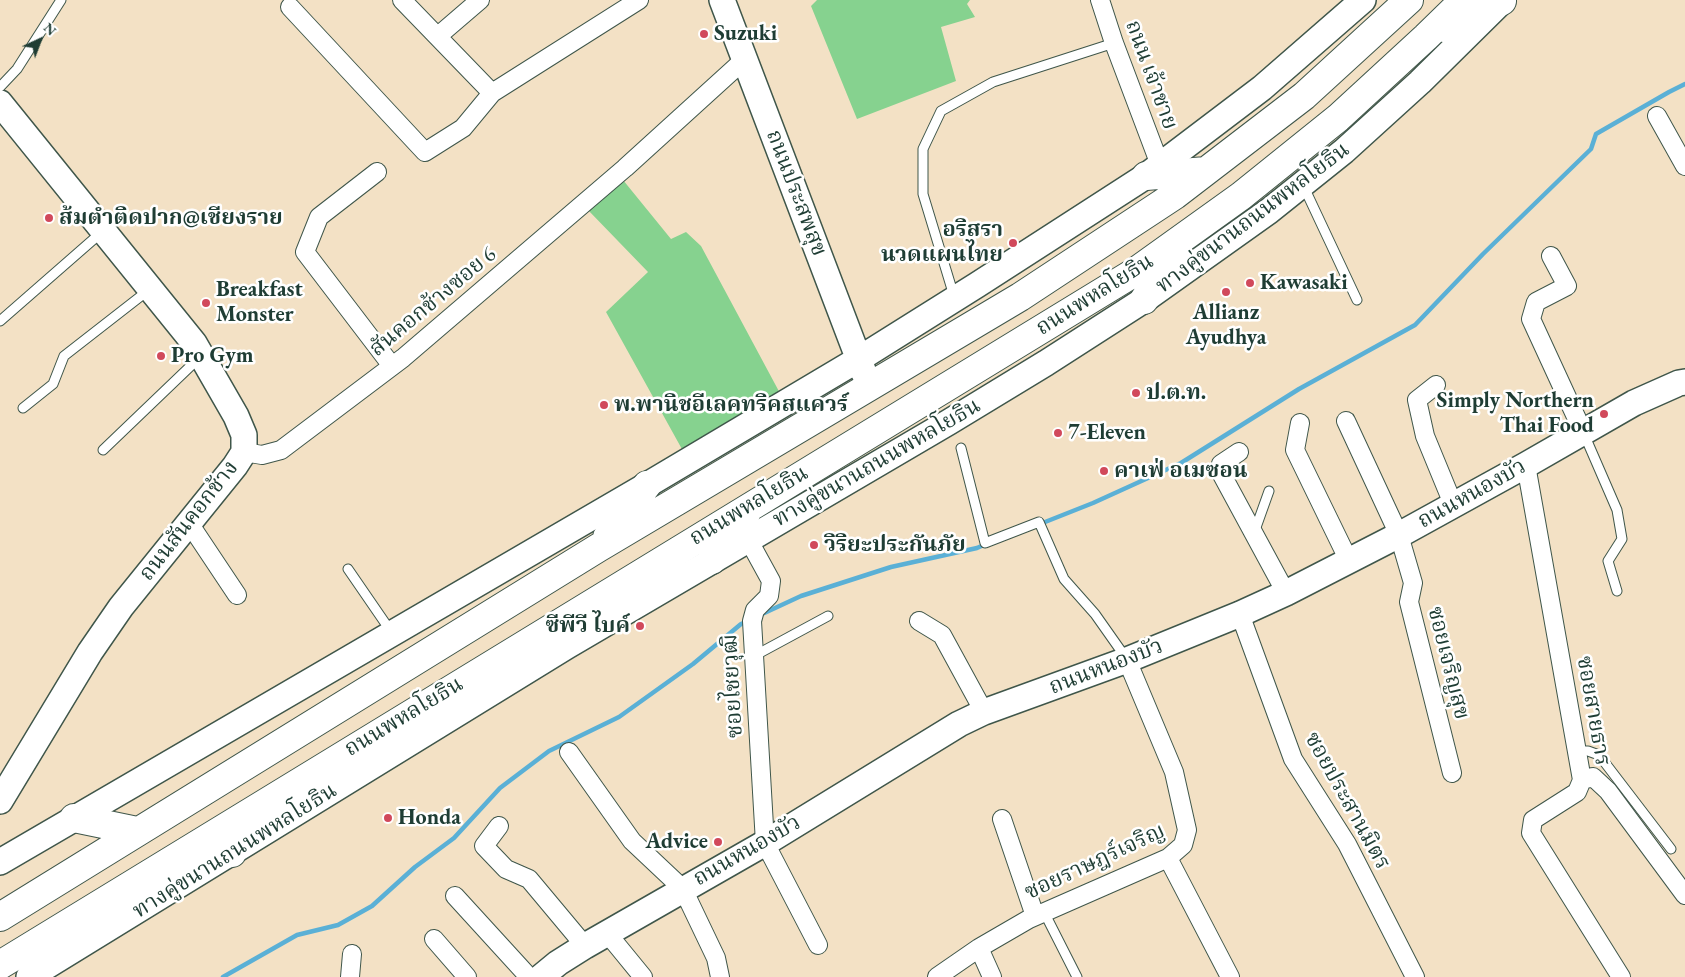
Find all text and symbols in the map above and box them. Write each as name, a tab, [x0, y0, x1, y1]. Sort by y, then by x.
north arrow	[15, 15, 65, 65]
street label: ถนน เจ้าชาย	[1119, 17, 1183, 133]
text: N	[40, 19, 61, 39]
place label: Suzuki	[714, 21, 777, 47]
marker: Suzuki	[698, 28, 710, 40]
street label: ถนนประสพสุข	[760, 126, 832, 260]
street label: ทางคู่ขนานถนนพหลโยธิน	[1151, 137, 1355, 299]
place label: ส้มตำติดปาก@เชียงราย	[59, 205, 283, 231]
marker: ส้มตำติดปาก@เชียงราย	[43, 212, 55, 224]
place label: อริสรา นวดแผนไทย	[881, 217, 1003, 268]
marker: อริสรา นวดแผนไทย	[1007, 237, 1019, 249]
street label: สันคอกช้างซอย 6	[364, 241, 502, 363]
street label: ถนนพหลโยธิน	[1031, 248, 1159, 342]
place label: Kawasaki	[1260, 270, 1348, 296]
place label: Breakfast Monster	[216, 277, 303, 328]
marker: Kawasaki	[1244, 277, 1256, 289]
marker: Allianz Ayudhya	[1220, 286, 1232, 298]
marker: Breakfast Monster	[200, 297, 212, 309]
place label: Allianz Ayudhya	[1186, 300, 1266, 352]
place label: Pro Gym	[171, 343, 254, 369]
marker: Pro Gym	[155, 350, 167, 362]
place label: ป.ต.ท.	[1146, 380, 1206, 406]
marker: ป.ต.ท.	[1130, 387, 1142, 399]
place label: Simply Northern Thai Food	[1437, 388, 1594, 440]
place label: พ.พานิชอีเลคทริคสแควร์	[614, 392, 848, 418]
street label: ทางคู่ขนานถนนพหลโยธิน	[768, 393, 986, 533]
marker: พ.พานิชอีเลคทริคสแควร์	[598, 399, 610, 411]
marker: Simply Northern Thai Food	[1598, 408, 1610, 420]
place label: 7-Eleven	[1068, 420, 1146, 446]
marker: 7-Eleven	[1052, 427, 1064, 439]
street label: ถนนหนองบัว	[1413, 453, 1531, 535]
street label: ถนนสันคอกช้าง	[134, 456, 244, 586]
place label: คาเฟ่ อเมซอน	[1114, 458, 1247, 484]
street label: ถนนพหลโยธิน	[685, 460, 813, 552]
marker: คาเฟ่ อเมซอน	[1098, 465, 1110, 477]
place label: วิริยะประกันภัย	[824, 532, 966, 558]
marker: วิริยะประกันภัย	[808, 539, 820, 551]
street label: ซอยเจริญสุข	[1421, 604, 1475, 722]
place label: ซีพีวี ไบค์	[545, 613, 630, 639]
marker: ซีพีวี ไบค์	[634, 620, 646, 632]
street label: ซอยไชยวุฒิ	[717, 633, 749, 739]
street label: ถนนหนองบัว	[1045, 633, 1167, 701]
street label: ซอยสายธาร	[1570, 654, 1616, 768]
street label: ถนนพหลโยธิน	[340, 671, 468, 763]
street label: ซอยประสานมิตร	[1298, 728, 1396, 874]
street label: ทางคู่ขนานถนนพหลโยธิน	[128, 777, 342, 925]
place label: Honda	[398, 805, 461, 831]
street label: ถนนหนองบัว	[689, 810, 805, 892]
marker: Honda	[382, 812, 394, 824]
street label: ซอยราษฎร์เจริญ	[1021, 818, 1169, 906]
place label: Advice	[645, 829, 708, 855]
marker: Advice	[712, 836, 724, 848]

